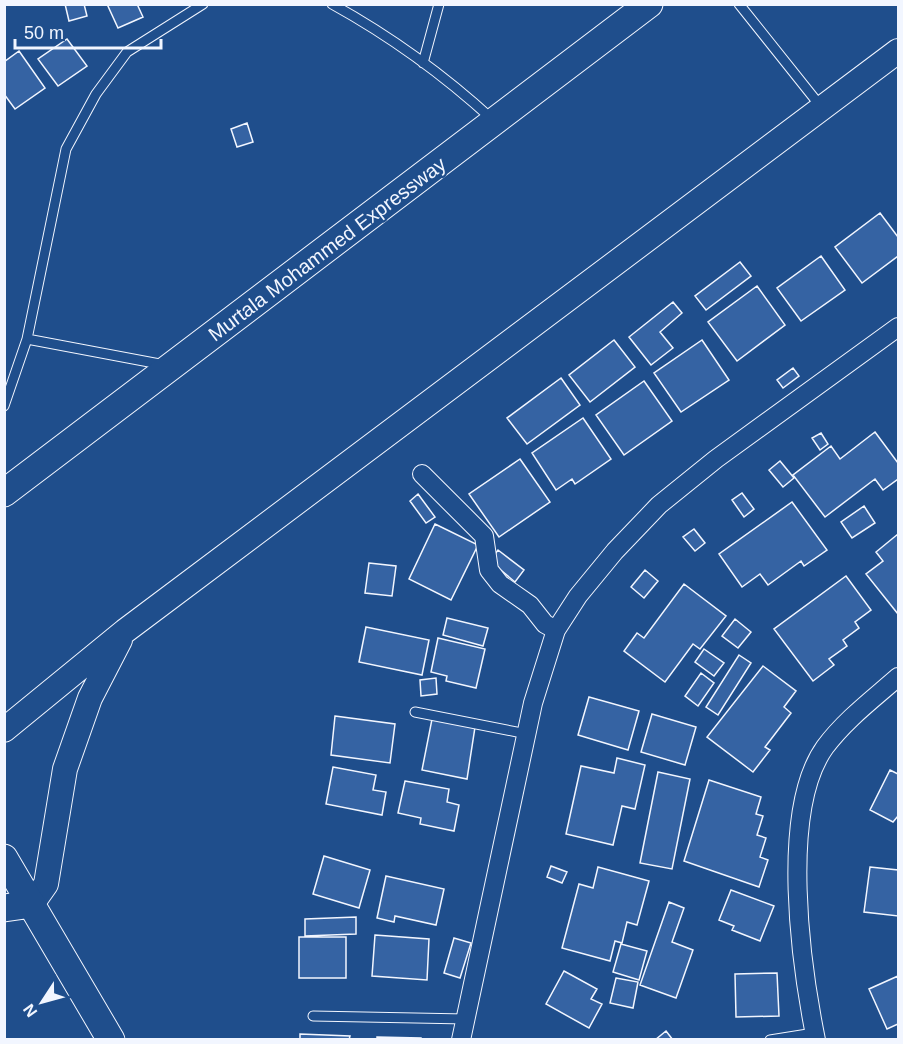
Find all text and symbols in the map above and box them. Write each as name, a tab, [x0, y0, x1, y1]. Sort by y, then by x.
scale bar	[15, 12, 160, 50]
text: 50 m	[24, 23, 64, 43]
street label: Murtala Mohammed Expressway	[204, 153, 450, 345]
north arrow	[12, 972, 72, 1032]
text: N	[20, 1001, 41, 1020]

